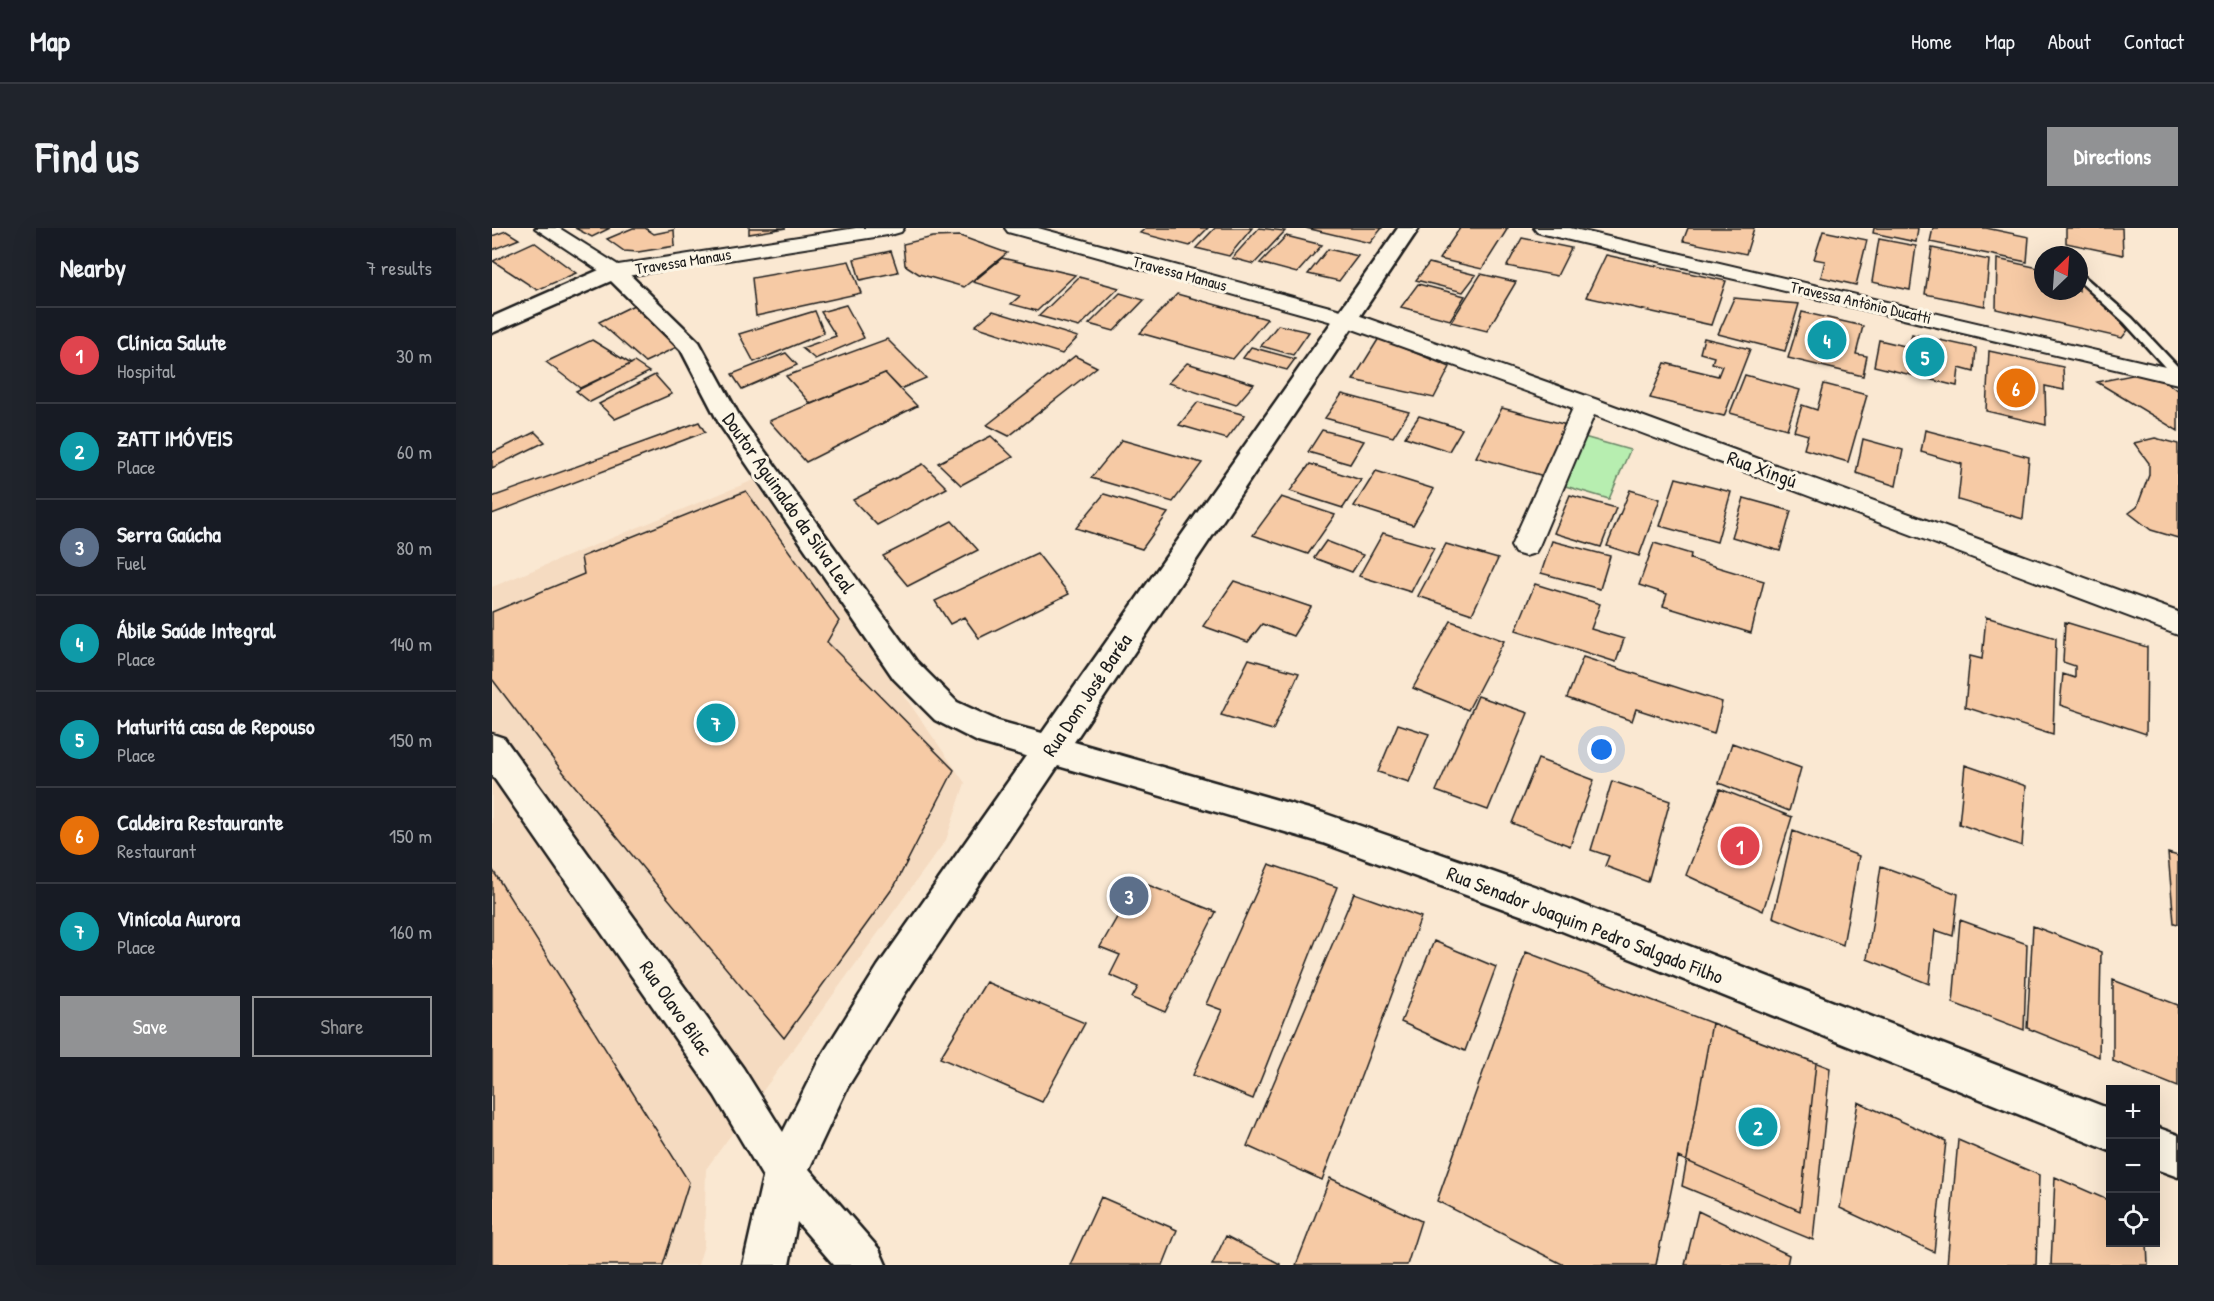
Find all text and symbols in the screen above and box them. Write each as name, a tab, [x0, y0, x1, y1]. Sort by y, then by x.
text: Map	[30, 22, 70, 60]
text: Home	[1911, 27, 1952, 56]
text: Map	[1985, 27, 2015, 56]
text: About	[2048, 27, 2091, 56]
text: Contact	[2124, 27, 2184, 56]
button: Directions	[2047, 127, 2178, 186]
text: Find us	[36, 128, 139, 185]
street label: Travessa Manaus	[633, 243, 733, 279]
north arrow	[2034, 246, 2088, 300]
text: Nearby	[60, 250, 126, 285]
street label: Travessa Manaus	[1130, 250, 1230, 296]
text: 7 results	[366, 254, 432, 281]
street label: Travessa Antônio Ducatti	[1788, 275, 1934, 329]
pin: 4	[1808, 318, 1846, 362]
text: Clínica Salute	[117, 327, 227, 357]
pin: 5	[1906, 334, 1944, 380]
text: 1	[76, 342, 83, 369]
text: 30 m	[396, 342, 432, 369]
text: Hospital	[117, 357, 175, 384]
pin: 6	[1996, 366, 2036, 410]
street label: Doutor Aguinaldo da Silva Leal	[717, 407, 862, 599]
text: ZATT IMÓVEIS	[117, 423, 232, 453]
text: 2	[75, 438, 84, 465]
text: 60 m	[397, 438, 432, 465]
street label: Rua Xingú	[1724, 444, 1801, 494]
text: Place	[117, 453, 156, 480]
text: Serra Gaúcha	[117, 519, 221, 549]
text: 3	[75, 534, 84, 561]
text: 80 m	[396, 534, 432, 561]
text: Fuel	[117, 549, 146, 576]
text: Ábile Saúde Integral	[117, 615, 276, 645]
street label: Rua Dom José Baréa	[1036, 628, 1138, 761]
text: 4	[76, 630, 83, 657]
text: 140 m	[390, 630, 432, 657]
text: Place	[117, 645, 156, 672]
pin: 7	[696, 700, 736, 746]
text: Maturitá casa de Repouso	[117, 711, 315, 741]
text: 5	[75, 726, 84, 753]
text: 150 m	[389, 726, 432, 753]
your location	[1587, 735, 1616, 764]
text: Place	[117, 741, 156, 768]
text: Caldeira Restaurante	[117, 807, 284, 837]
text: 6	[76, 822, 83, 849]
text: 150 m	[389, 822, 432, 849]
pin: 1	[1720, 824, 1760, 868]
text: Restaurant	[117, 837, 196, 864]
street label: Rua Senador Joaquim Pedro Salgado Filho	[1443, 859, 1727, 990]
pin: 3	[1110, 874, 1148, 918]
text: Vinícola Aurora	[117, 903, 240, 933]
text: 7	[75, 918, 84, 945]
text: 160 m	[390, 918, 432, 945]
text: Place	[117, 933, 156, 960]
street label: Rua Olavo Bilac	[634, 955, 719, 1061]
button: Save	[60, 996, 240, 1057]
button: Share	[252, 996, 432, 1057]
map controls	[2106, 1085, 2160, 1247]
button: +	[2106, 1085, 2160, 1139]
pin: 2	[1738, 1104, 1778, 1150]
button: −	[2106, 1139, 2160, 1193]
button: locate	[2106, 1193, 2160, 1247]

